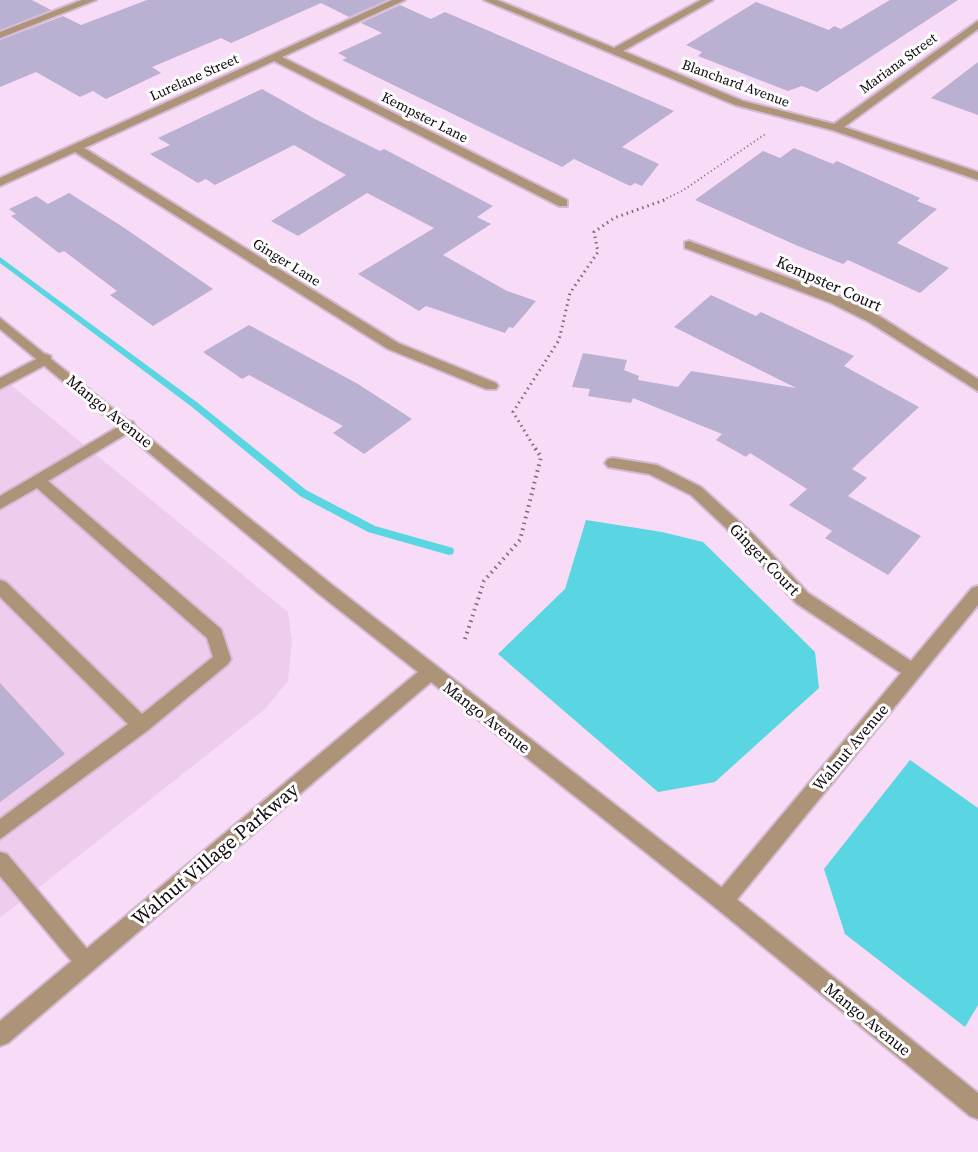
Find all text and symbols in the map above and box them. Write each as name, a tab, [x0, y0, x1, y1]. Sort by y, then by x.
street label: Mariana Street	[855, 28, 941, 98]
street label: Lurelane Street	[146, 48, 242, 105]
street label: Blanchard Avenue	[679, 54, 793, 112]
street label: Kempster Lane	[378, 87, 472, 147]
street label: Ginger Lane	[249, 233, 325, 291]
street label: Kempster Court	[773, 250, 886, 316]
street label: Mango Avenue	[62, 369, 158, 453]
street label: Ginger Court	[725, 518, 806, 600]
street label: Mango Avenue	[439, 676, 535, 758]
street label: Walnut Avenue	[807, 699, 893, 795]
street label: Walnut Village Parkway	[126, 775, 305, 932]
street label: Mango Avenue	[820, 977, 916, 1061]

